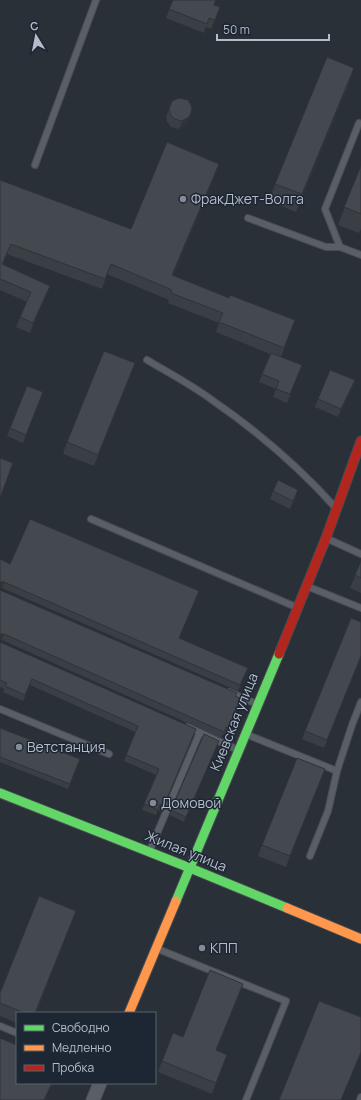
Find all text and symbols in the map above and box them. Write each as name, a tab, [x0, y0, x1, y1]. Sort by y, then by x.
north arrow	[16, 16, 56, 56]
scale bar	[217, 16, 329, 42]
text: С	[29, 18, 39, 34]
text: 50 m	[223, 21, 250, 38]
place label: ФракДжет-Волга	[191, 189, 304, 208]
marker: ФракДжет-Волга	[178, 194, 188, 204]
street label: Киевская улица	[205, 670, 262, 774]
place label: Ветстанция	[27, 737, 105, 756]
marker: Ветстанция	[14, 742, 24, 752]
place label: Домовой	[161, 793, 221, 812]
marker: Домовой	[148, 798, 158, 808]
street label: Жилая улица	[143, 826, 230, 876]
place label: КПП	[210, 938, 238, 957]
marker: КПП	[197, 943, 207, 953]
legend	[16, 1012, 156, 1084]
text: Свободно	[52, 1019, 110, 1036]
text: Медленно	[52, 1039, 112, 1056]
text: Пробка	[52, 1059, 94, 1076]

